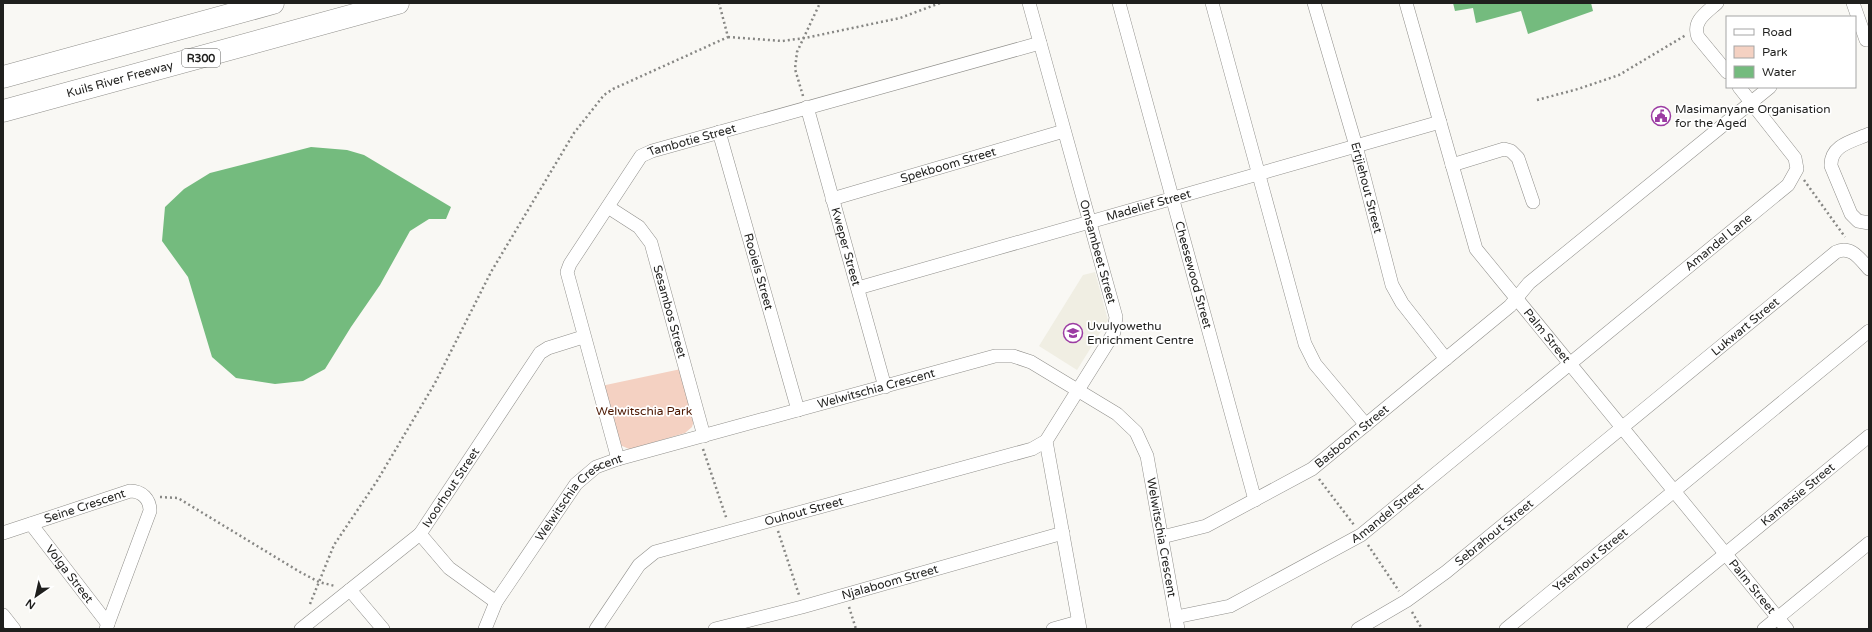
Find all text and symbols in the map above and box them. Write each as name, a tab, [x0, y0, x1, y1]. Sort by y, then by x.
legend	[1726, 16, 1856, 88]
text: Road	[1762, 25, 1792, 39]
text: Park	[1762, 45, 1788, 59]
road number: R300	[182, 49, 220, 67]
street label: Kuils River Freeway	[65, 58, 175, 100]
text: Water	[1762, 65, 1797, 79]
place label: Masimanyane Organisation for the Aged	[1675, 102, 1831, 130]
public building icon: Masimanyane Organisation for the Aged	[1650, 105, 1672, 127]
street label: Tambotie Street	[645, 121, 738, 159]
street label: Ertjiehout Street	[1348, 140, 1385, 235]
street label: Spekboom Street	[899, 144, 998, 186]
street label: Madelief Street	[1104, 186, 1193, 224]
street label: Omsambeet Street	[1077, 198, 1119, 306]
street label: Kweper Street	[828, 206, 864, 288]
street label: Amandel Lane	[1682, 211, 1755, 274]
street label: Cheesewood Street	[1172, 220, 1215, 331]
street label: Rooiels Street	[741, 231, 776, 312]
street label: Sesambos Street	[650, 263, 689, 360]
street label: Lukwart Street	[1708, 294, 1782, 358]
street label: Palm Street	[1521, 306, 1574, 366]
place label: Uvulyowethu Enrichment Centre	[1087, 319, 1194, 347]
school or university icon: Uvulyowethu Enrichment Centre	[1062, 322, 1084, 344]
street label: Welwitschia Crescent	[816, 366, 937, 411]
street label: Basboom Street	[1312, 402, 1392, 471]
park label: Welwitschia Park	[596, 404, 693, 418]
street label: Ivoorhout Street	[419, 445, 482, 530]
street label: Welwitschia Crescent	[532, 451, 624, 544]
street label: Kamassie Street	[1758, 460, 1838, 529]
street label: Welwitschia Crescent	[1144, 477, 1179, 599]
street label: Amandel Street	[1348, 480, 1426, 546]
street label: Seine Crescent	[42, 486, 127, 526]
street label: Ouhout Street	[763, 494, 845, 529]
street label: Sebrahout Street	[1452, 496, 1536, 569]
street label: Ysterhout Street	[1550, 525, 1631, 595]
street label: Volga Street	[43, 542, 97, 606]
street label: Palm Street	[1726, 557, 1779, 617]
street label: Njalaboom Street	[840, 562, 940, 602]
north arrow	[16, 576, 56, 616]
text: N	[23, 596, 38, 612]

